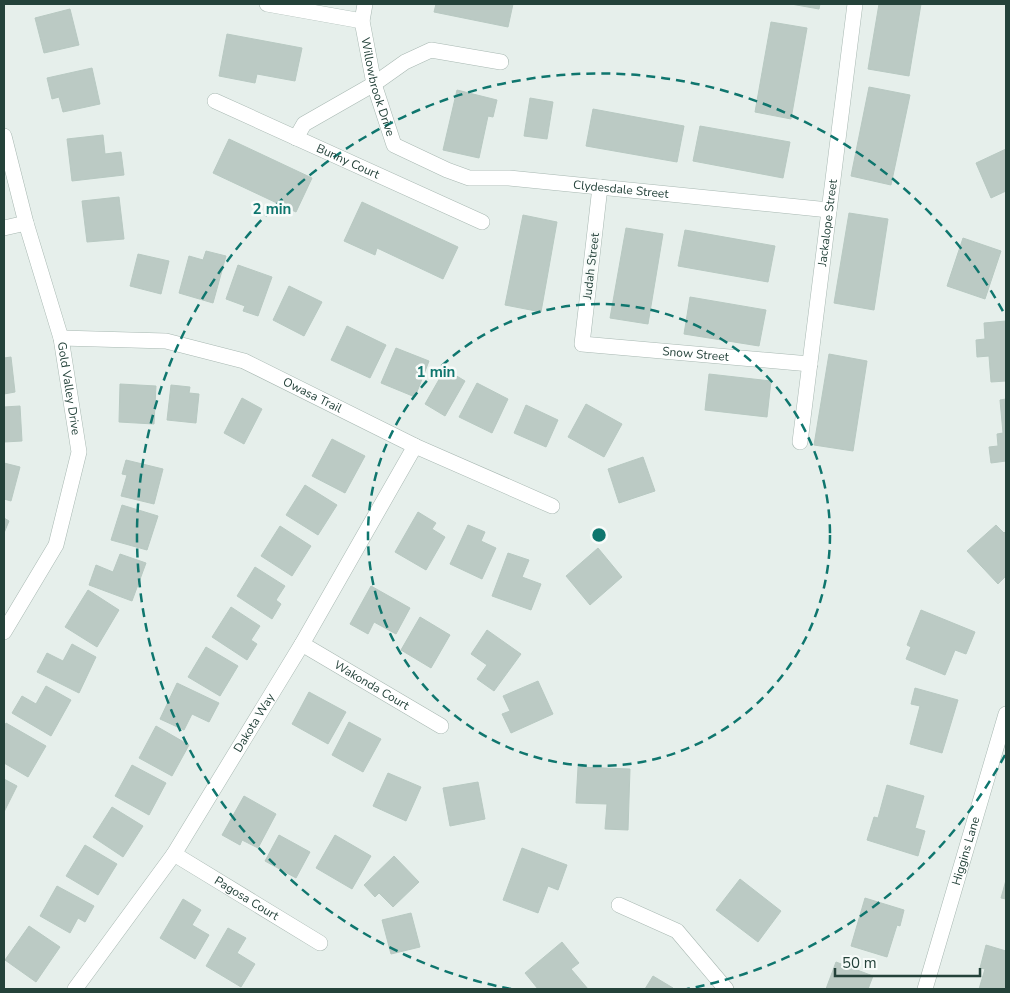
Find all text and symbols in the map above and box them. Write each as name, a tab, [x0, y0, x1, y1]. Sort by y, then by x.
street label: Willowbrook Drive	[357, 36, 399, 138]
street label: Bunny Court	[314, 140, 383, 183]
street label: Clydesdale Street	[572, 176, 670, 202]
street label: Jackalope Street	[814, 177, 841, 268]
text: 2 min	[253, 199, 291, 219]
street label: Judah Street	[579, 231, 603, 301]
street label: Gold Valley Drive	[54, 341, 84, 436]
street label: Snow Street	[662, 343, 730, 365]
text: 1 min	[417, 362, 455, 382]
street label: Owasa Trail	[280, 374, 345, 417]
centre of rings	[590, 526, 608, 544]
street label: Wakonda Court	[331, 657, 413, 714]
street label: Dakota Way	[230, 690, 278, 755]
street label: Higgins Lane	[948, 815, 983, 887]
street label: Pagosa Court	[211, 873, 282, 924]
scale bar	[835, 946, 980, 978]
text: 50 m	[842, 953, 877, 973]

